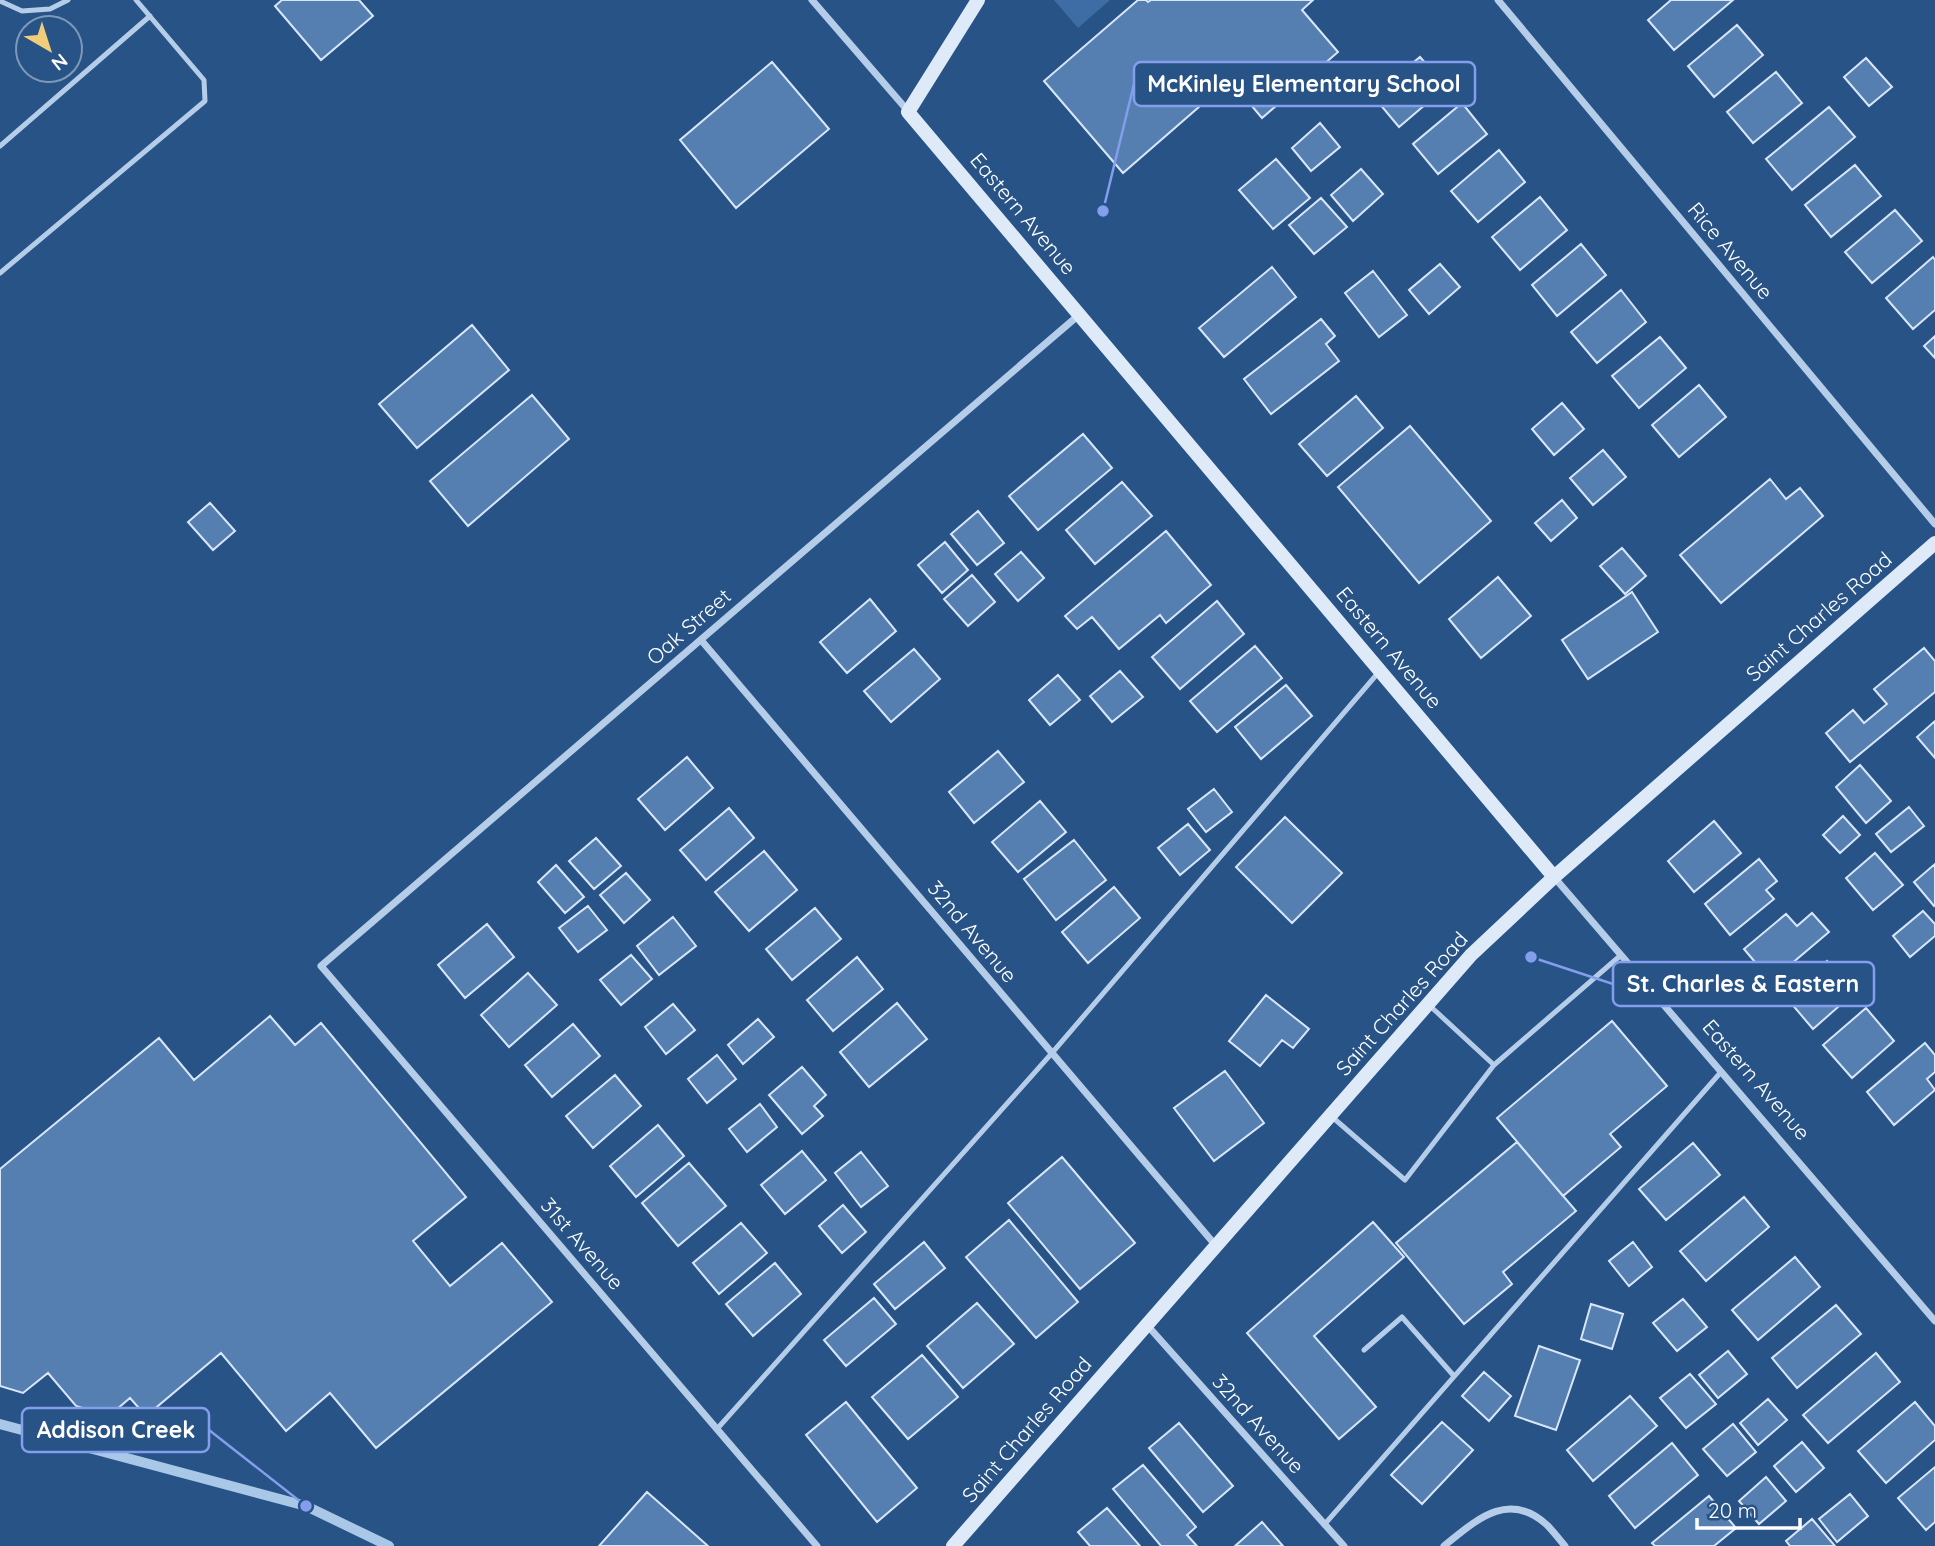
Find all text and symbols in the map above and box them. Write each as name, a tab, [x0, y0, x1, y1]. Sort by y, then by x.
north arrow	[14, 14, 84, 84]
text: N	[47, 48, 73, 76]
callout: McKinley Elementary School	[1134, 62, 1475, 106]
text: McKinley Elementary School	[1147, 69, 1461, 98]
street label: Eastern Avenue	[965, 147, 1082, 280]
street label: Rice Avenue	[1683, 196, 1779, 304]
street label: Saint Charles Road	[1740, 546, 1897, 687]
street label: Eastern Avenue	[1331, 581, 1448, 714]
street label: Oak Street	[641, 583, 736, 670]
street label: 32nd Avenue	[923, 875, 1023, 988]
street label: Saint Charles Road	[1330, 926, 1473, 1081]
callout: St. Charles & Eastern	[1613, 962, 1874, 1006]
text: St. Charles & Eastern	[1627, 969, 1859, 998]
street label: Eastern Avenue	[1697, 1014, 1816, 1145]
street label: 31st Avenue	[536, 1192, 630, 1295]
street label: Saint Charles Road	[956, 1351, 1097, 1508]
street label: 32nd Avenue	[1207, 1368, 1310, 1478]
callout: Addison Creek	[22, 1408, 209, 1452]
text: Addison Creek	[37, 1415, 195, 1444]
scale bar	[1697, 1486, 1800, 1530]
text: 20 m	[1708, 1497, 1757, 1523]

